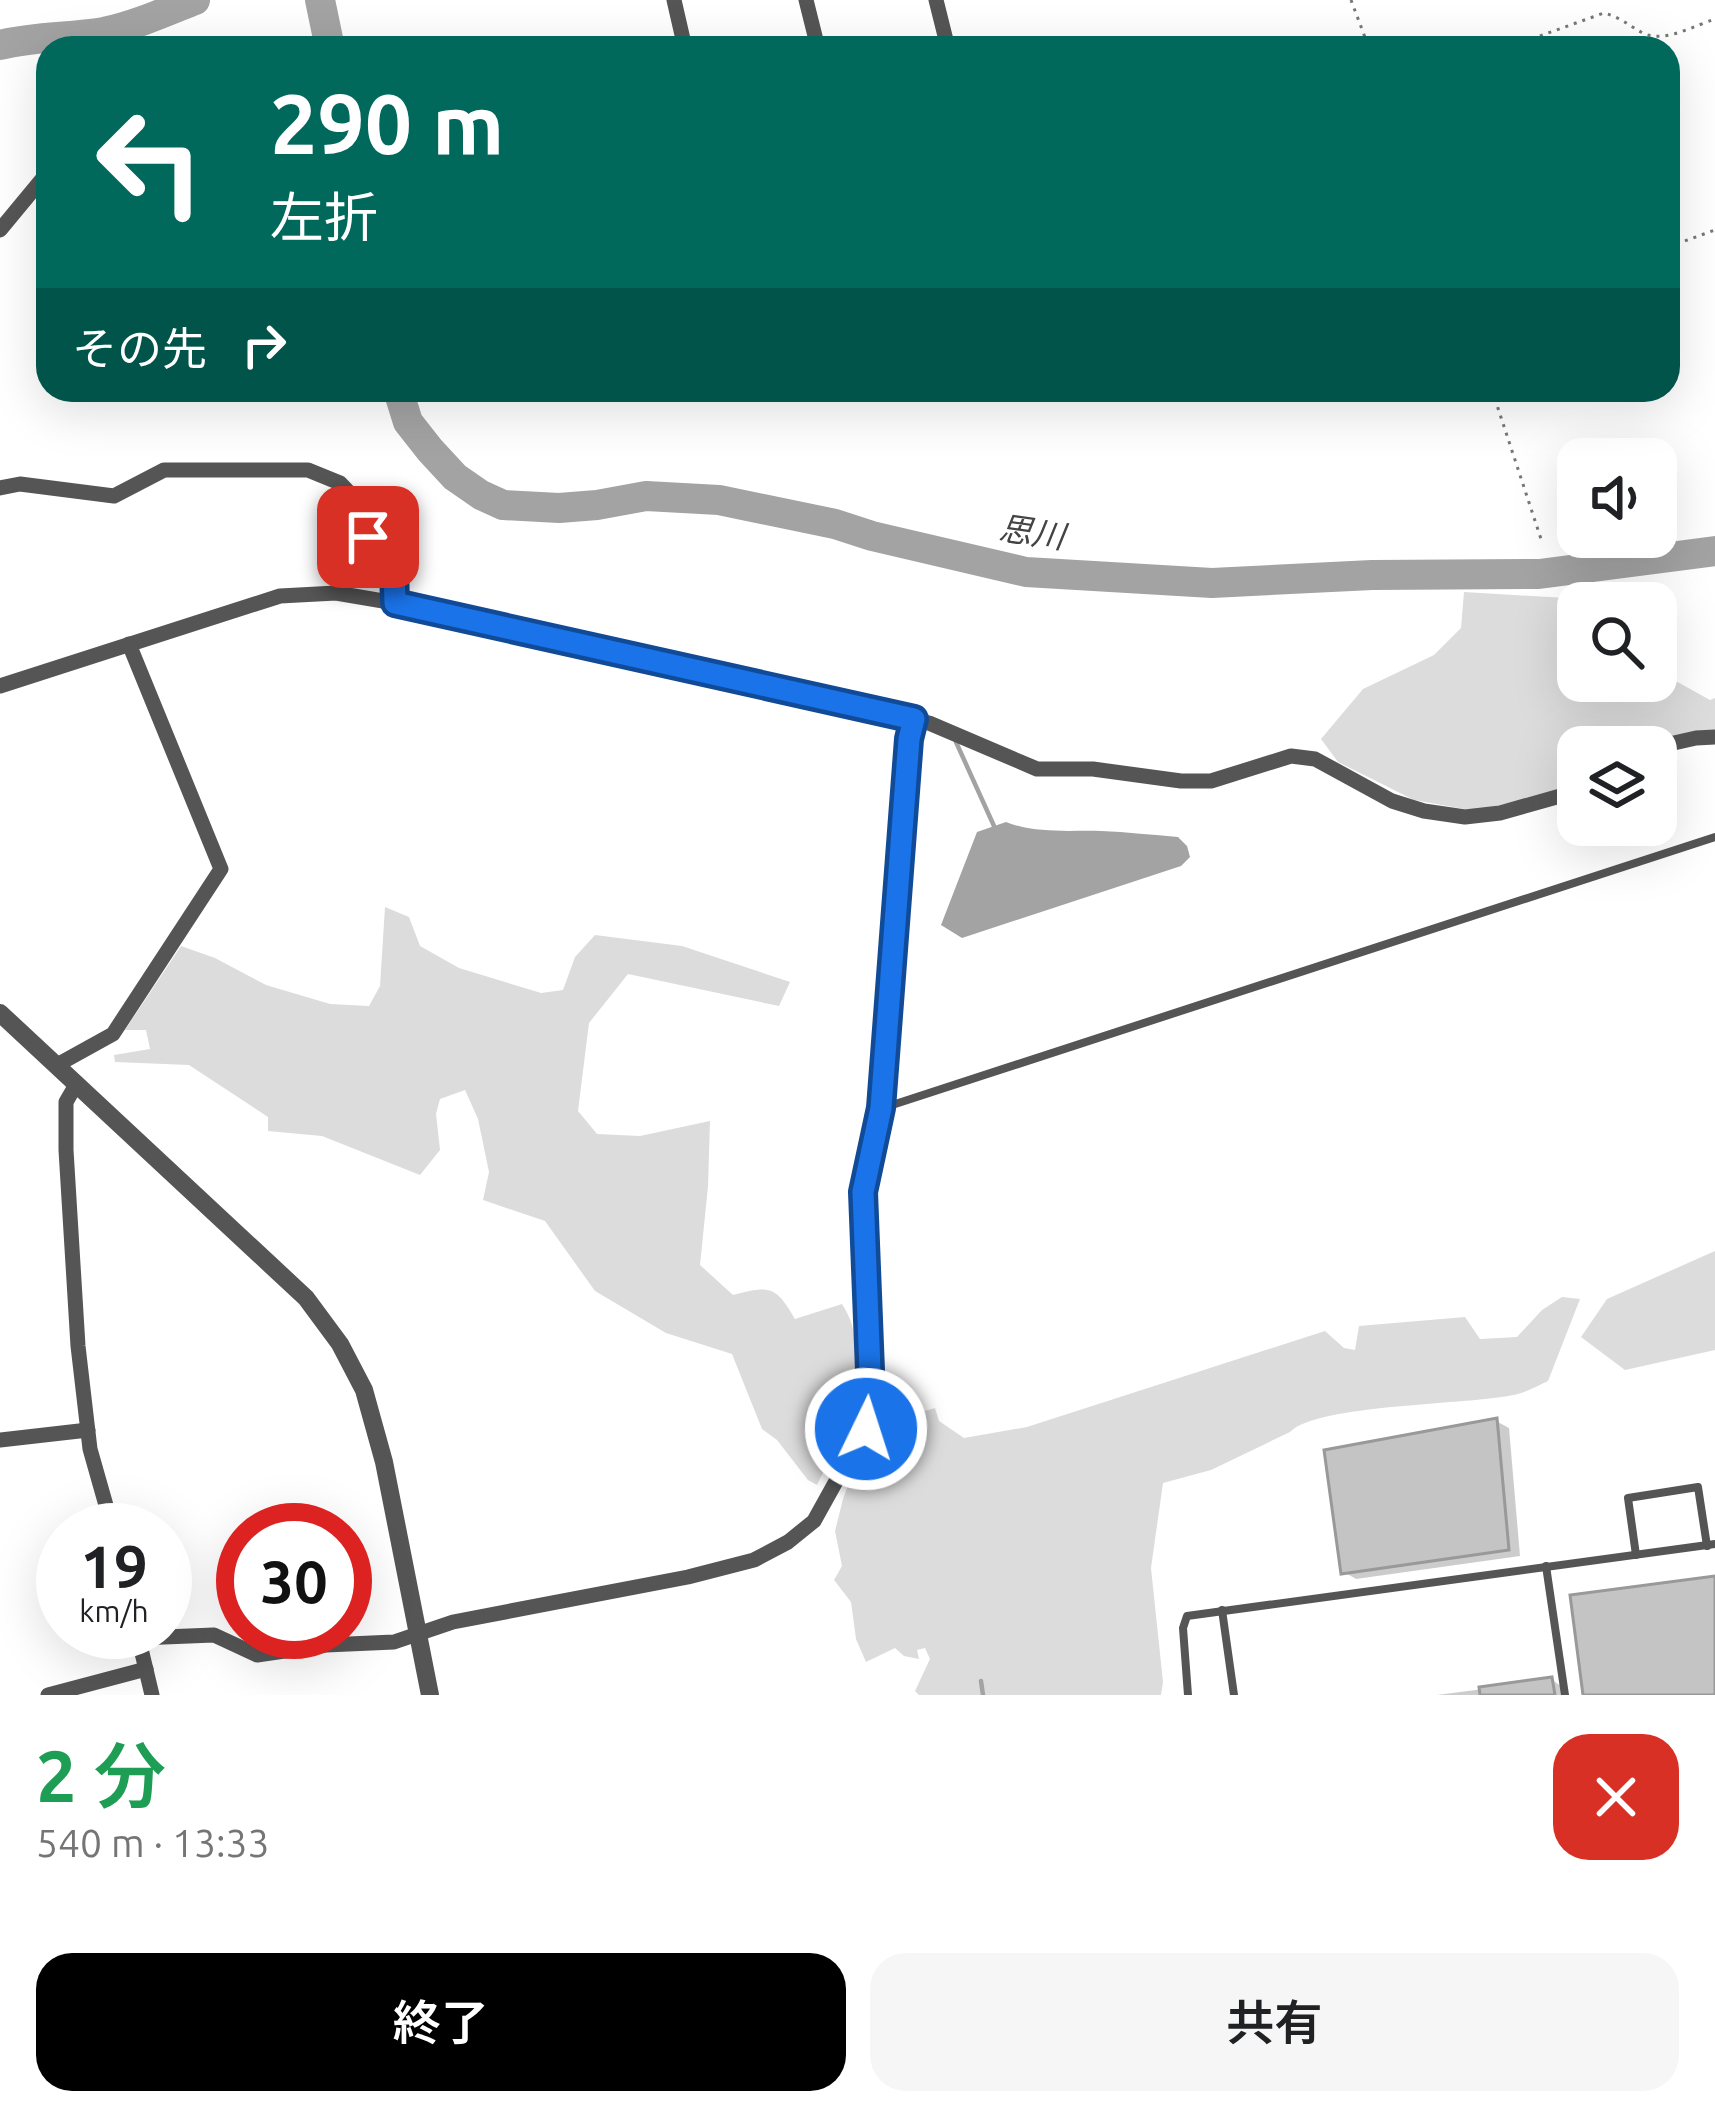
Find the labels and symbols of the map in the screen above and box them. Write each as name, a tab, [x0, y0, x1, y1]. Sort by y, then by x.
pin	[317, 486, 419, 588]
water label: 思川	[997, 509, 1070, 555]
position arrow	[803, 1366, 929, 1492]
speed limit sign: 30	[216, 1503, 372, 1659]

